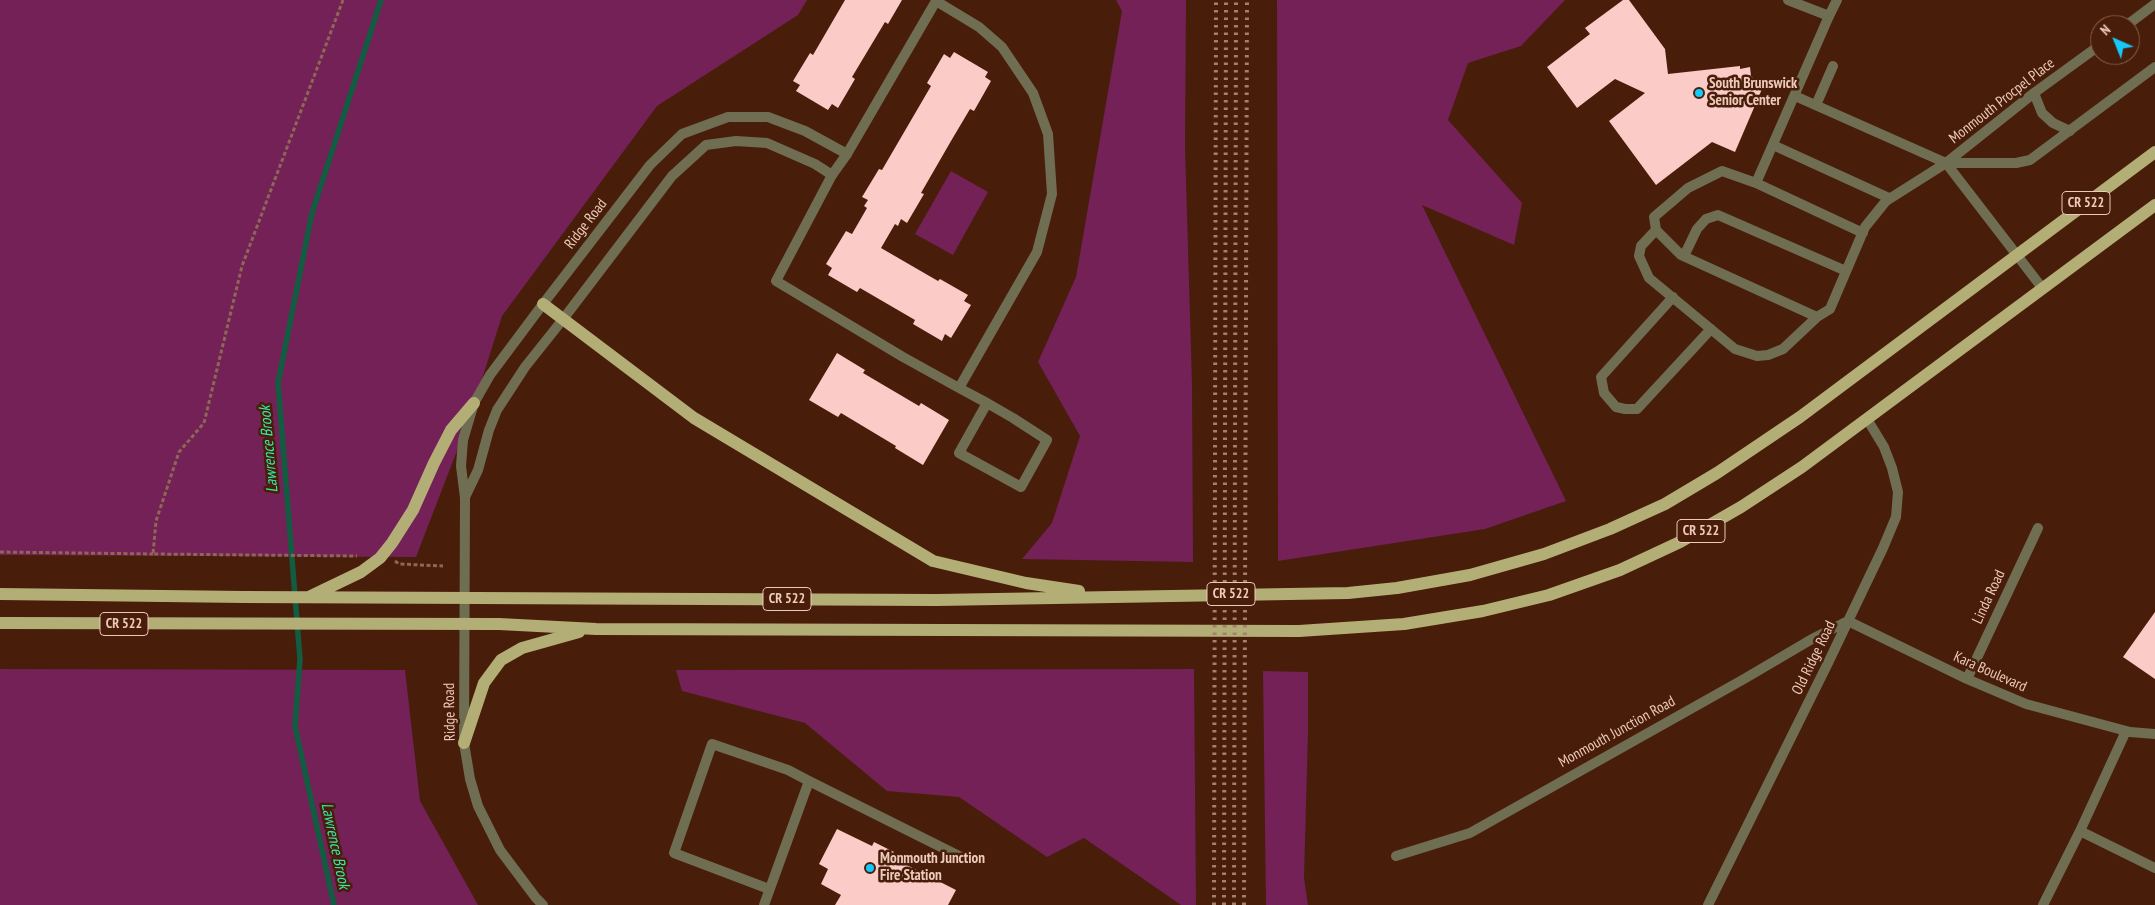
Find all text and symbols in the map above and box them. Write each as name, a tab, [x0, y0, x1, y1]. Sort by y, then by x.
north arrow	[2090, 15, 2140, 65]
text: N	[2096, 21, 2114, 39]
street label: Monmouth Procpel Place	[1946, 54, 2058, 148]
place label: South Brunswick Senior Center	[1709, 75, 1797, 110]
marker: South Brunswick Senior Center	[1693, 87, 1705, 99]
road number: CR 522	[2062, 192, 2110, 214]
street label: Ridge Road	[561, 195, 611, 253]
water label: Lawrence Brook	[256, 405, 282, 493]
road number: CR 522	[1677, 520, 1725, 542]
street label: Linda Road	[1969, 567, 2009, 627]
road number: CR 522	[1207, 582, 1255, 606]
road number: CR 522	[763, 588, 811, 610]
road number: CR 522	[100, 612, 148, 636]
street label: Old Ridge Road	[1788, 618, 1840, 698]
street label: Kara Boulevard	[1951, 648, 2029, 696]
street label: Ridge Road	[440, 683, 460, 741]
street label: Monmouth Junction Road	[1556, 692, 1678, 772]
water label: Lawrence Brook	[316, 801, 354, 891]
place label: Monmouth Junction Fire Station	[880, 850, 985, 885]
marker: Monmouth Junction Fire Station	[864, 862, 876, 874]

